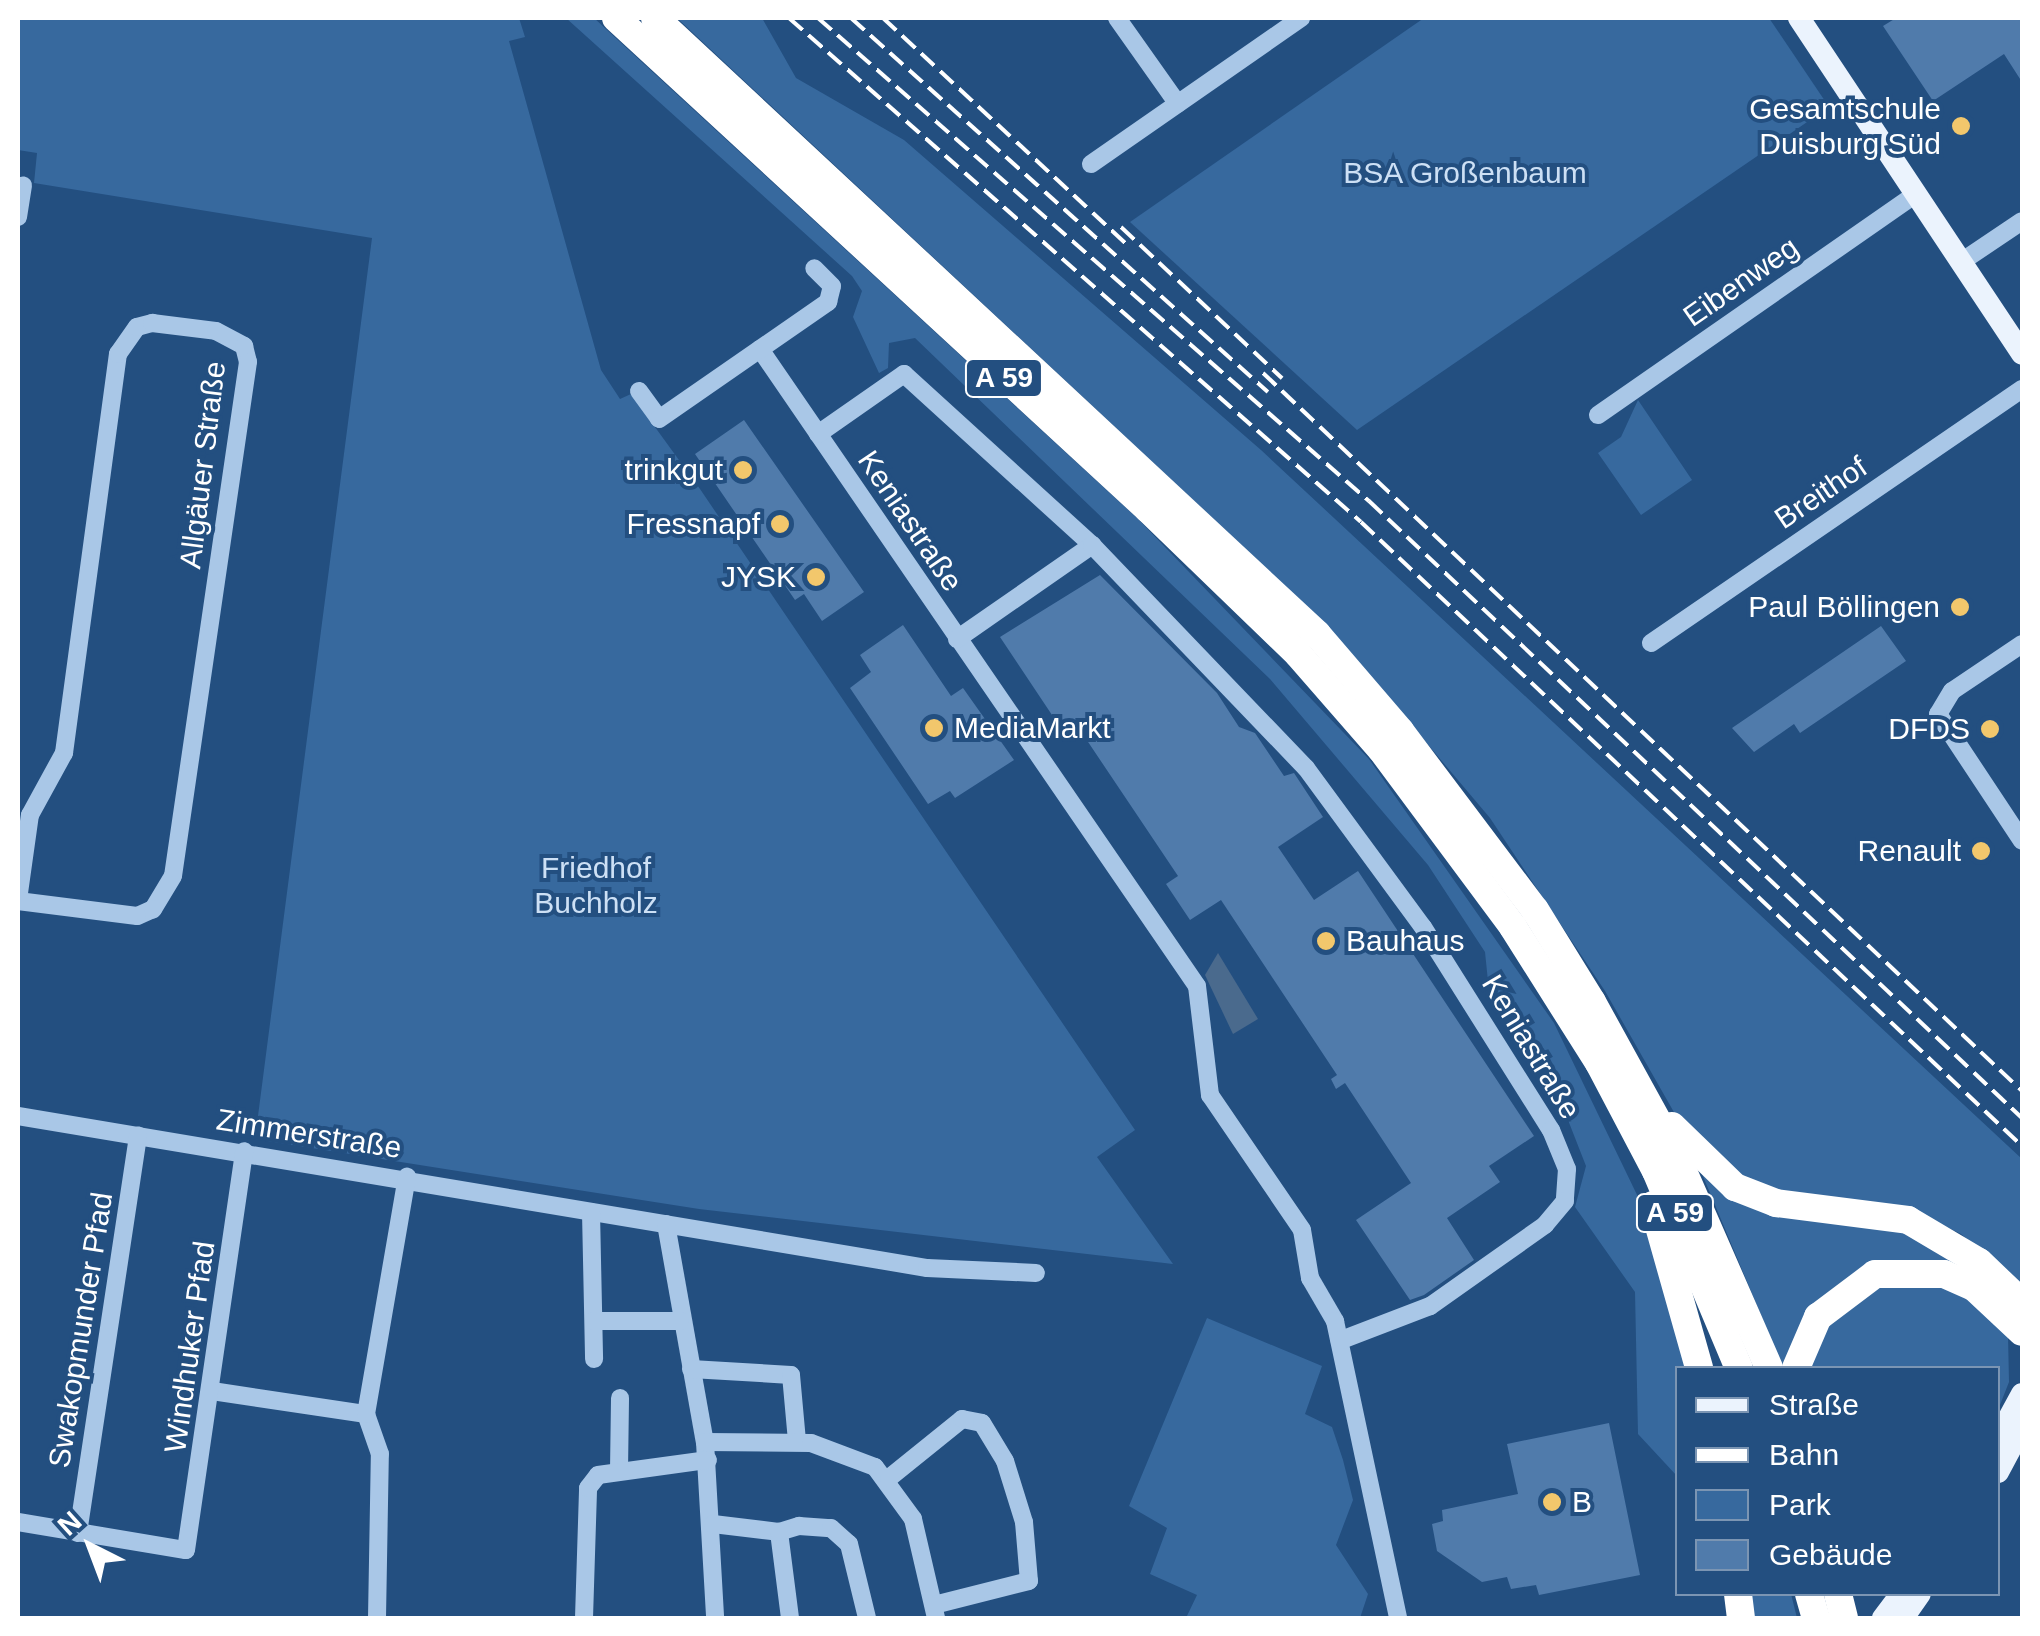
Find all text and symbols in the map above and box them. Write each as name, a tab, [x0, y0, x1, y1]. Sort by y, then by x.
place label: Gesamtschule Duisburg Süd	[1749, 91, 1941, 162]
marker: Gesamtschule Duisburg Süd	[1950, 115, 1972, 137]
park label: BSA Großenbaum	[1342, 155, 1588, 191]
street label: Eibenweg	[1677, 229, 1805, 335]
road number: A 59	[964, 355, 1044, 401]
street label: Allgäuer Straße	[172, 359, 234, 571]
street label: Keniastraße	[850, 444, 970, 598]
street label: Breithof	[1768, 449, 1874, 537]
place label: trinkgut	[625, 452, 723, 488]
marker: trinkgut	[732, 459, 754, 481]
place label: Fressnapf	[627, 506, 760, 542]
marker: Fressnapf	[769, 513, 791, 535]
place label: JYSK	[721, 559, 796, 595]
marker: JYSK	[805, 566, 827, 588]
place label: Paul Böllingen	[1748, 589, 1940, 625]
marker: Paul Böllingen	[1949, 596, 1971, 618]
place label: MediaMarkt	[954, 710, 1111, 746]
place label: DFDS	[1888, 711, 1970, 747]
marker: MediaMarkt	[923, 717, 945, 739]
marker: DFDS	[1979, 718, 2001, 740]
place label: Renault	[1858, 833, 1961, 869]
marker: Renault	[1970, 840, 1992, 862]
park label: Friedhof Buchholz	[534, 850, 658, 920]
place label: Bauhaus	[1346, 923, 1464, 959]
marker: Bauhaus	[1315, 930, 1337, 952]
street label: Keniastraße	[1474, 968, 1588, 1126]
street label: Zimmerstraße	[214, 1102, 404, 1166]
street label: Swakopmunder Pfad	[41, 1190, 121, 1470]
road number: A 59	[1635, 1190, 1715, 1236]
street label: Windhuker Pfad	[157, 1239, 223, 1455]
legend	[1675, 1366, 2000, 1596]
text: Straße	[1769, 1388, 1859, 1421]
text: Bahn	[1769, 1438, 1839, 1471]
place label: B	[1572, 1484, 1592, 1520]
text: Park	[1769, 1488, 1831, 1521]
marker: B	[1541, 1491, 1563, 1513]
north arrow	[40, 1496, 140, 1596]
text: N	[52, 1505, 87, 1542]
text: Gebäude	[1769, 1538, 1892, 1571]

